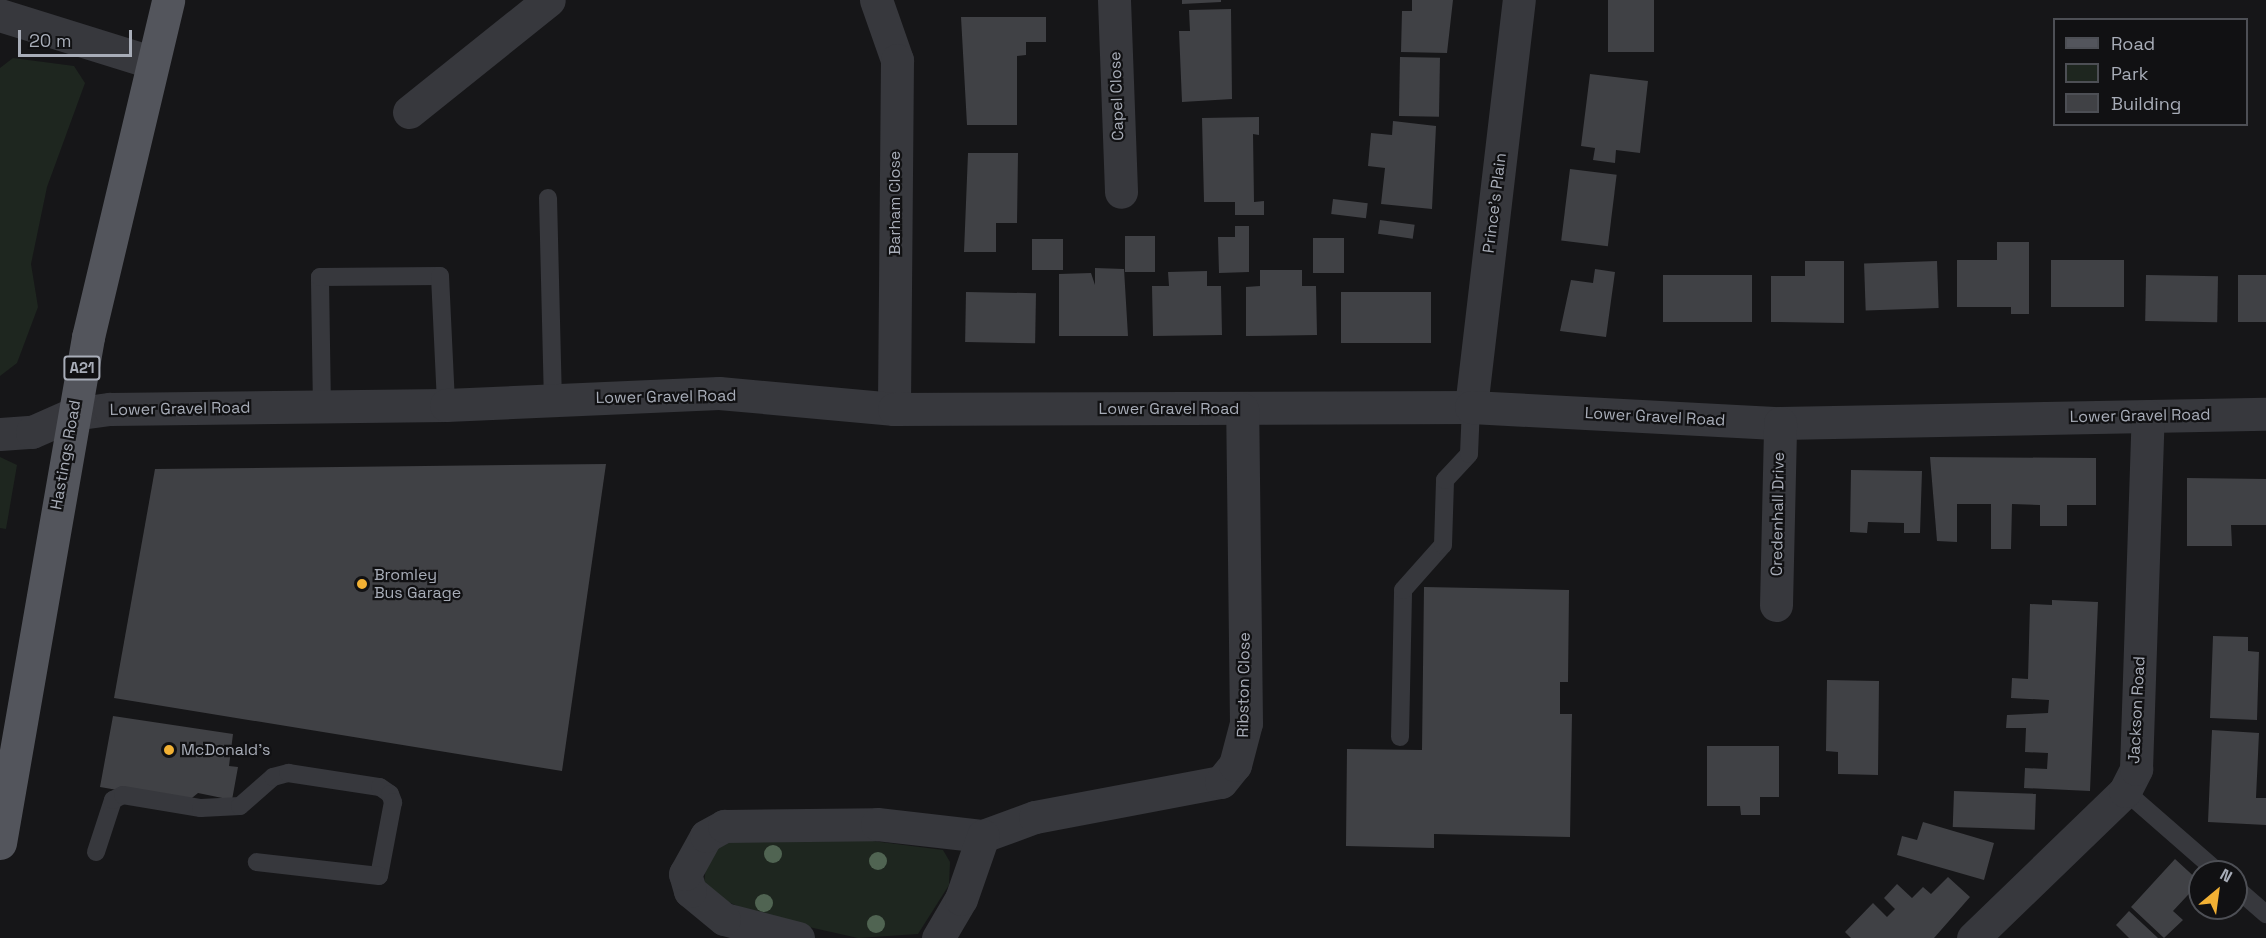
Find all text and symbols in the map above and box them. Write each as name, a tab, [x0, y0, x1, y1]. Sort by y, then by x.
scale bar	[21, 18, 135, 56]
legend	[2053, 18, 2248, 126]
text: 20 m	[29, 29, 72, 52]
text: Road	[2111, 32, 2155, 55]
street label: Capel Close	[1106, 51, 1128, 141]
text: Park	[2111, 62, 2148, 85]
text: Building	[2111, 92, 2181, 115]
street label: Barham Close	[885, 151, 905, 255]
street label: Prince's Plain	[1479, 152, 1511, 254]
road number: A21	[62, 356, 101, 380]
street label: Lower Gravel Road	[595, 386, 737, 408]
street label: Lower Gravel Road	[109, 398, 251, 420]
street label: Hastings Road	[47, 399, 85, 511]
street label: Lower Gravel Road	[1099, 399, 1239, 419]
street label: Lower Gravel Road	[1584, 404, 1726, 430]
street label: Lower Gravel Road	[2069, 405, 2211, 427]
street label: Credenhall Drive	[1767, 452, 1789, 576]
place label: Bromley Bus Garage	[374, 565, 461, 603]
marker: Bromley Bus Garage	[355, 577, 369, 591]
street label: Ribston Close	[1233, 632, 1255, 738]
street label: Jackson Road	[2125, 656, 2149, 764]
place label: McDonald's	[181, 740, 271, 760]
marker: McDonald's	[162, 743, 176, 757]
north arrow	[2188, 860, 2248, 920]
text: N	[2216, 864, 2236, 887]

